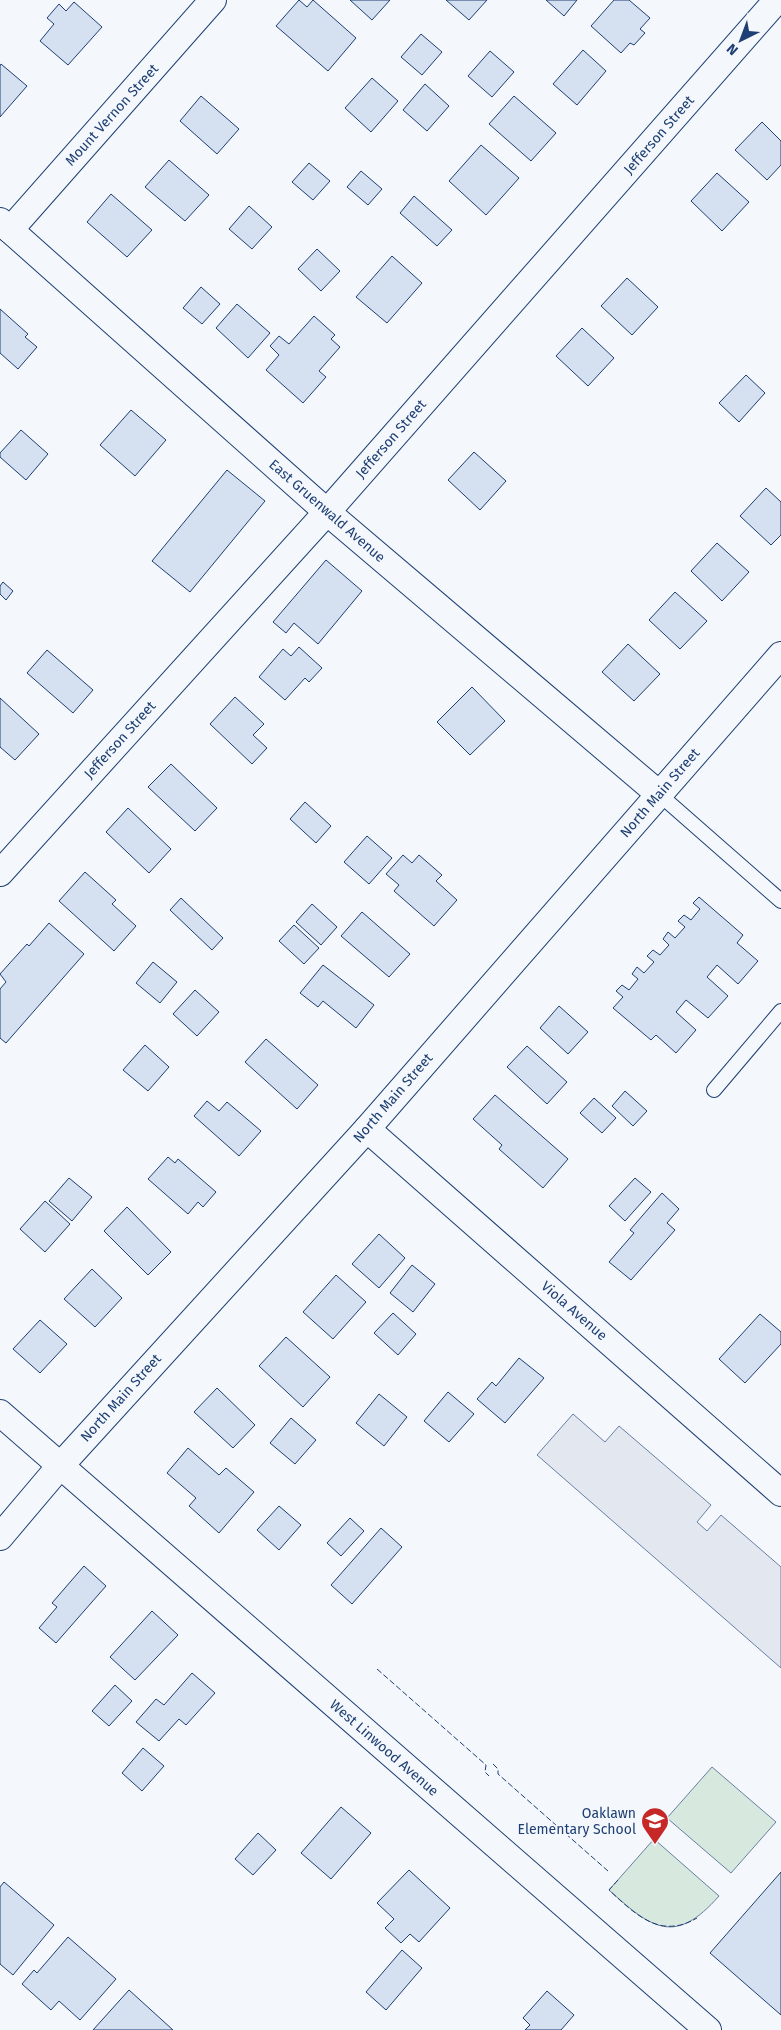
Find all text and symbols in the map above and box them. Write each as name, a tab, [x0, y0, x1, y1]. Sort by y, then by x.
north arrow	[716, 15, 766, 65]
text: N	[723, 40, 742, 59]
street label: Mount Vernon Street	[62, 60, 163, 169]
street label: Jefferson Street	[620, 92, 698, 178]
street label: Jefferson Street	[352, 396, 430, 482]
street label: East Gruenwald Avenue	[265, 456, 389, 566]
street label: Jefferson Street	[81, 697, 160, 782]
street label: North Main Street	[617, 744, 704, 841]
street label: North Main Street	[350, 1049, 437, 1146]
street label: Viola Avenue	[538, 1278, 610, 1344]
street label: North Main Street	[77, 1350, 166, 1445]
street label: West Linwood Avenue	[326, 1696, 442, 1800]
place label: Oaklawn Elementary School	[518, 1805, 636, 1838]
school or university icon: Oaklawn Elementary School	[640, 1806, 670, 1845]

